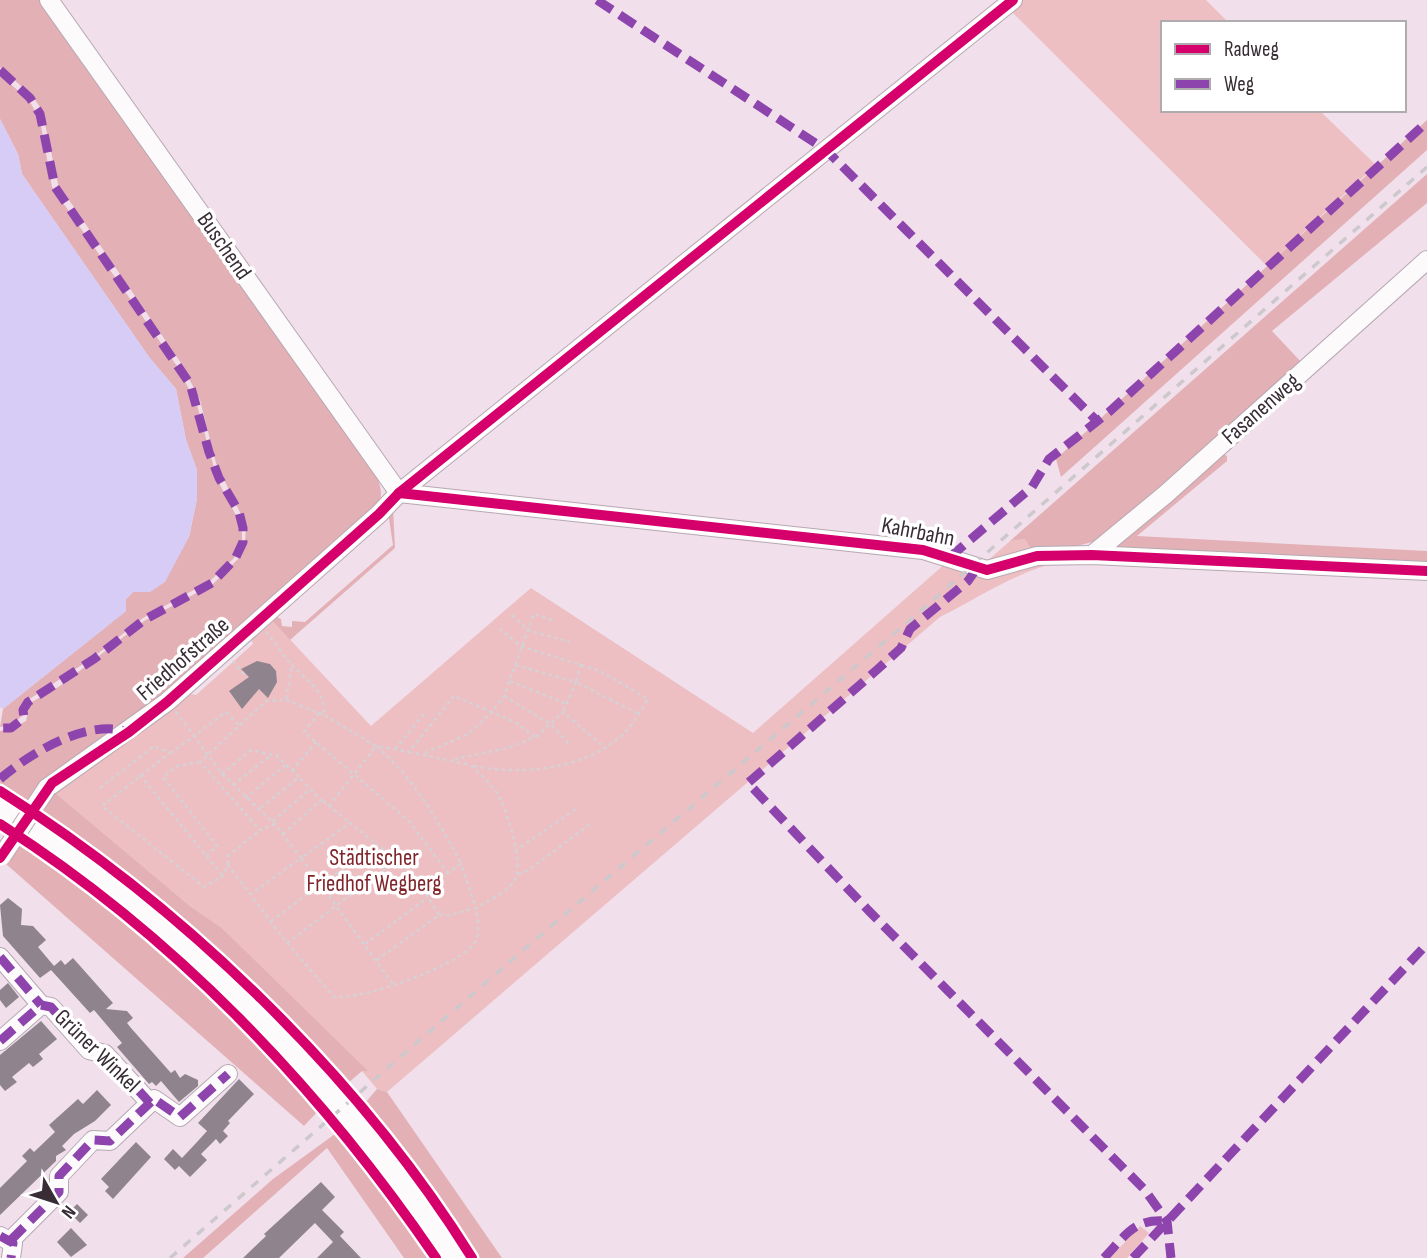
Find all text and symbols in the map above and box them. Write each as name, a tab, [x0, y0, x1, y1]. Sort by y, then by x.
legend	[1161, 21, 1406, 112]
text: Radweg	[1224, 37, 1279, 62]
text: Weg	[1224, 72, 1254, 97]
street label: Buschend	[191, 207, 257, 285]
street label: Fasanenweg	[1216, 367, 1306, 451]
street label: Kahrbahn	[879, 511, 957, 553]
street label: Friedhofstraße	[131, 611, 235, 707]
park label: Städtischer Friedhof Wegberg	[307, 844, 442, 898]
street label: Grüner Winkel	[48, 1003, 146, 1099]
north arrow	[21, 1167, 91, 1237]
text: N	[56, 1201, 80, 1223]

